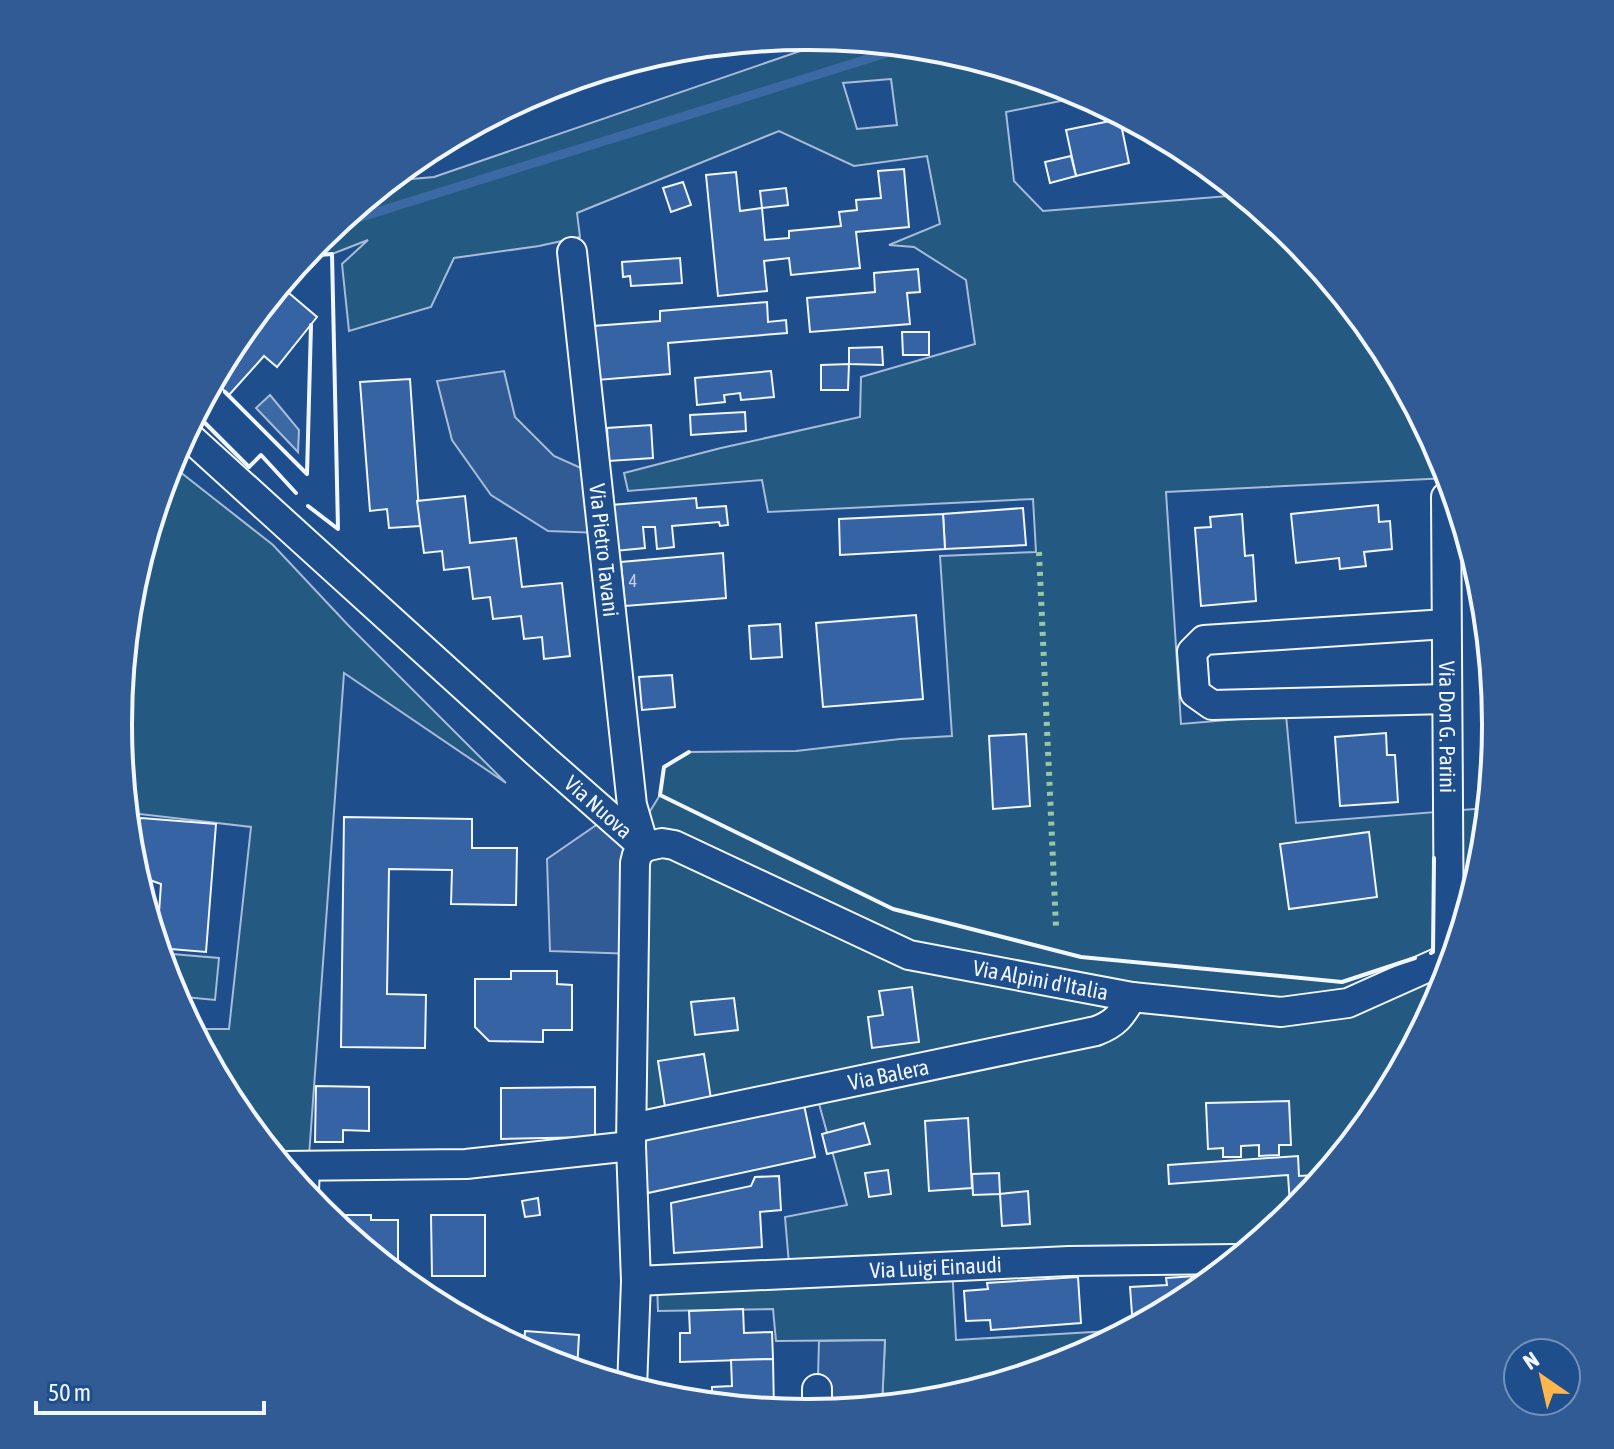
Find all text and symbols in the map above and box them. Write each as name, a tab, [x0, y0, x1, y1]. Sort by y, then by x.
street label: Via Pietro Tavani	[584, 482, 625, 618]
house number: 4	[629, 570, 637, 591]
street label: Via Don G. Parini	[1434, 661, 1461, 793]
street label: Via Nuova	[559, 770, 638, 844]
street label: Via Alpini d'Italia	[971, 954, 1111, 1005]
street label: Via Balera	[846, 1053, 931, 1095]
street label: Via Luigi Einaudi	[869, 1251, 1002, 1283]
north arrow	[1502, 1337, 1582, 1417]
text: N	[1518, 1346, 1543, 1375]
scale bar	[36, 1365, 264, 1415]
text: 50 m	[48, 1379, 91, 1406]

